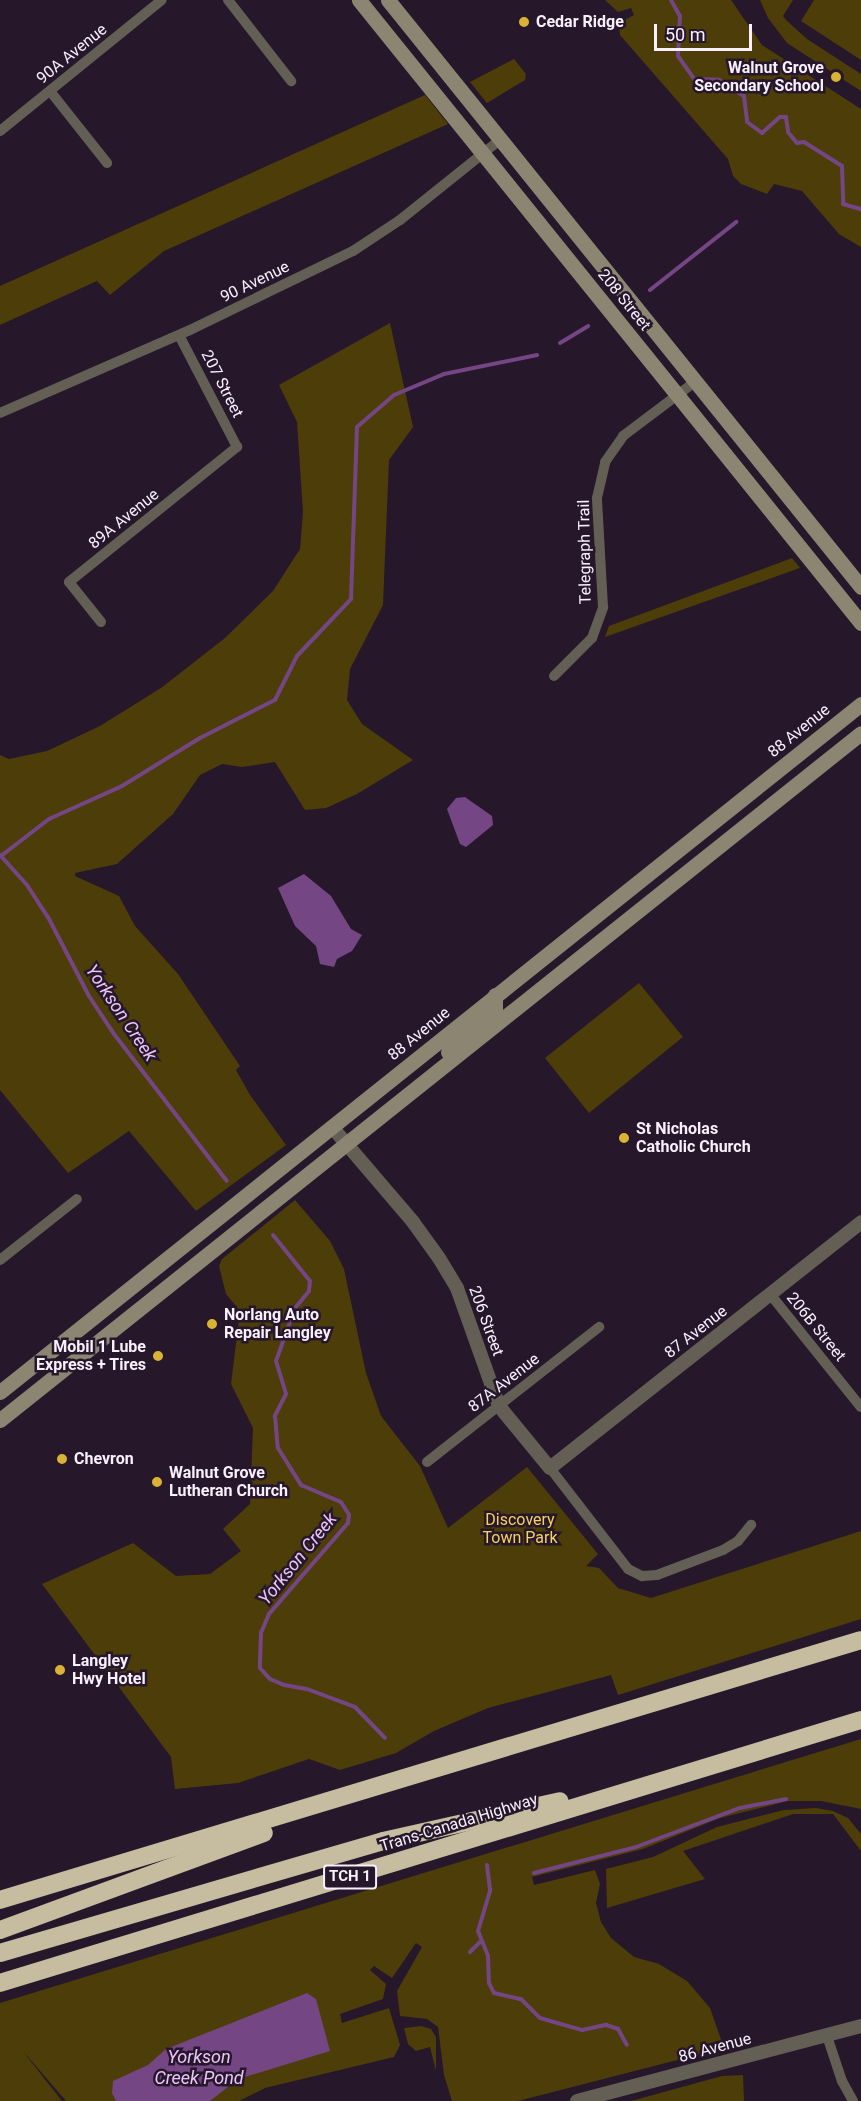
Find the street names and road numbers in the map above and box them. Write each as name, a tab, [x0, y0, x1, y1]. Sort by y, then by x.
street label: 90A Avenue	[33, 20, 111, 88]
street label: 90 Avenue	[217, 257, 293, 307]
street label: 208 Street	[594, 266, 654, 334]
street label: 207 Street	[197, 347, 247, 421]
street label: 89A Avenue	[85, 485, 163, 553]
street label: Telegraph Trail	[574, 499, 596, 605]
street label: 88 Avenue	[764, 700, 834, 762]
street label: 88 Avenue	[384, 1003, 454, 1065]
street label: 206 Street	[464, 1283, 508, 1359]
street label: 206B Street	[782, 1289, 850, 1365]
street label: 87 Avenue	[661, 1302, 731, 1362]
street label: 87A Avenue	[465, 1349, 543, 1417]
street label: Trans-Canada Highway	[378, 1790, 540, 1856]
road number: TCH 1	[323, 1865, 377, 1889]
street label: 86 Avenue	[677, 2029, 753, 2067]

